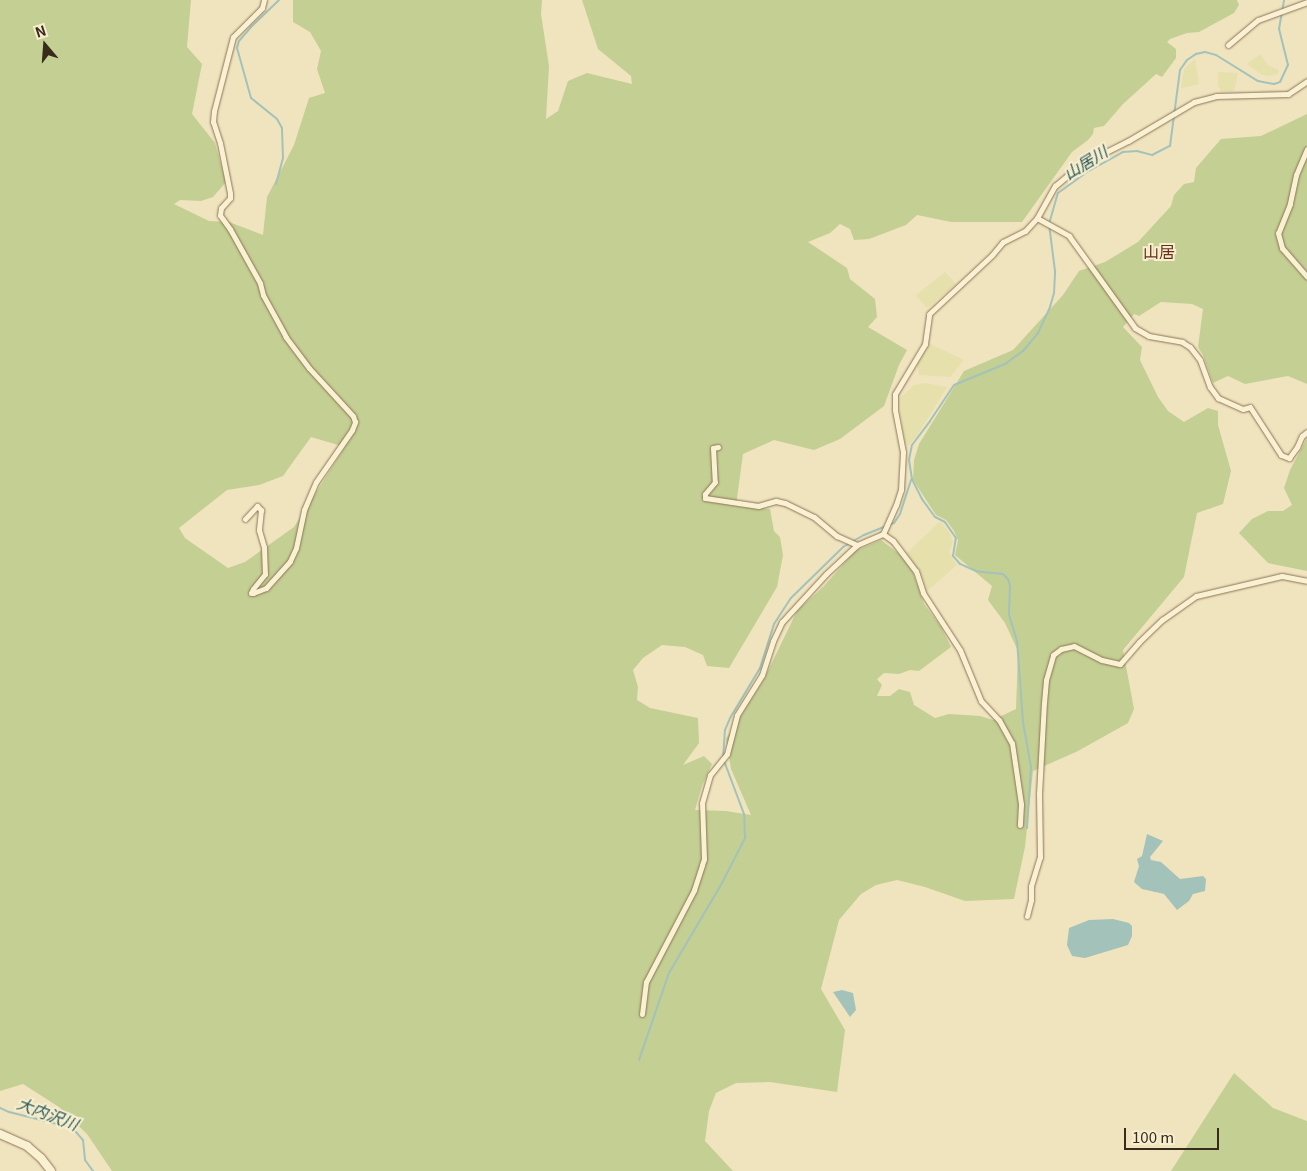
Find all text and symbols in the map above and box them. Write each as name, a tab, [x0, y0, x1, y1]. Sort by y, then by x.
north arrow	[20, 20, 70, 70]
text: N	[32, 20, 48, 42]
water label: 山居川	[1060, 141, 1110, 183]
district label: 山居	[1143, 241, 1175, 261]
water label: 大内沢川	[15, 1093, 81, 1133]
scale bar	[1127, 1118, 1222, 1150]
text: 100 m	[1132, 1126, 1174, 1147]

